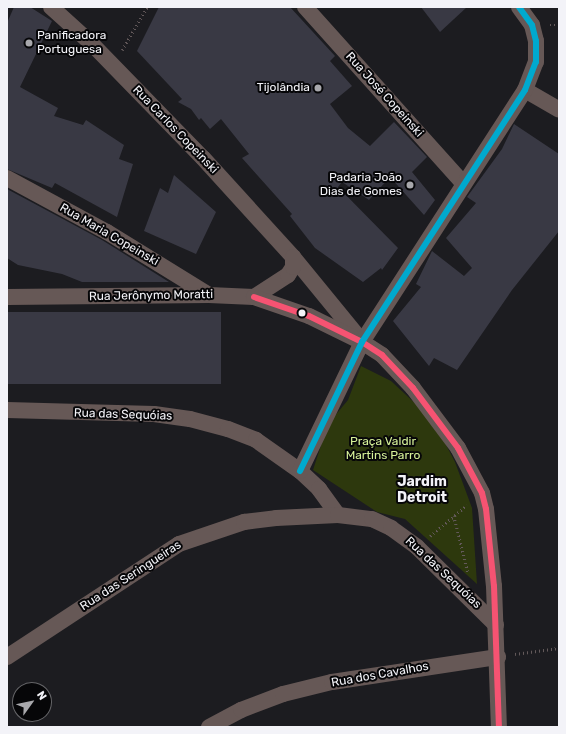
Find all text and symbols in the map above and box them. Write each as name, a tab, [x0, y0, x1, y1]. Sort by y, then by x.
place label: Panificadora Portuguesa	[37, 29, 106, 57]
marker: Panificadora Portuguesa	[24, 38, 34, 48]
street label: Rua José Copeinski	[342, 50, 426, 140]
place label: Tijolândia	[257, 81, 310, 95]
street label: Rua Carlos Copeinski	[129, 83, 221, 177]
marker: Tijolândia	[313, 83, 323, 93]
place label: Padaria João Dias de Gomes	[320, 171, 402, 199]
marker: Padaria João Dias de Gomes	[405, 180, 415, 190]
street label: Rua Maria Copeinski	[57, 201, 161, 269]
street label: Rua Jerônymo Moratti	[89, 288, 213, 304]
unlabelled marker	[297, 308, 307, 318]
street label: Rua das Sequóias	[73, 406, 173, 424]
park label: Praça Valdir Martins Parro	[346, 435, 420, 463]
district label: Jardim Detroit	[397, 474, 447, 506]
street label: Rua das Sequóias	[402, 534, 484, 612]
street label: Rua das Seringueiras	[78, 538, 184, 614]
street label: Rua dos Cavalhos	[330, 659, 430, 691]
north arrow	[12, 682, 52, 722]
text: N	[34, 689, 49, 703]

